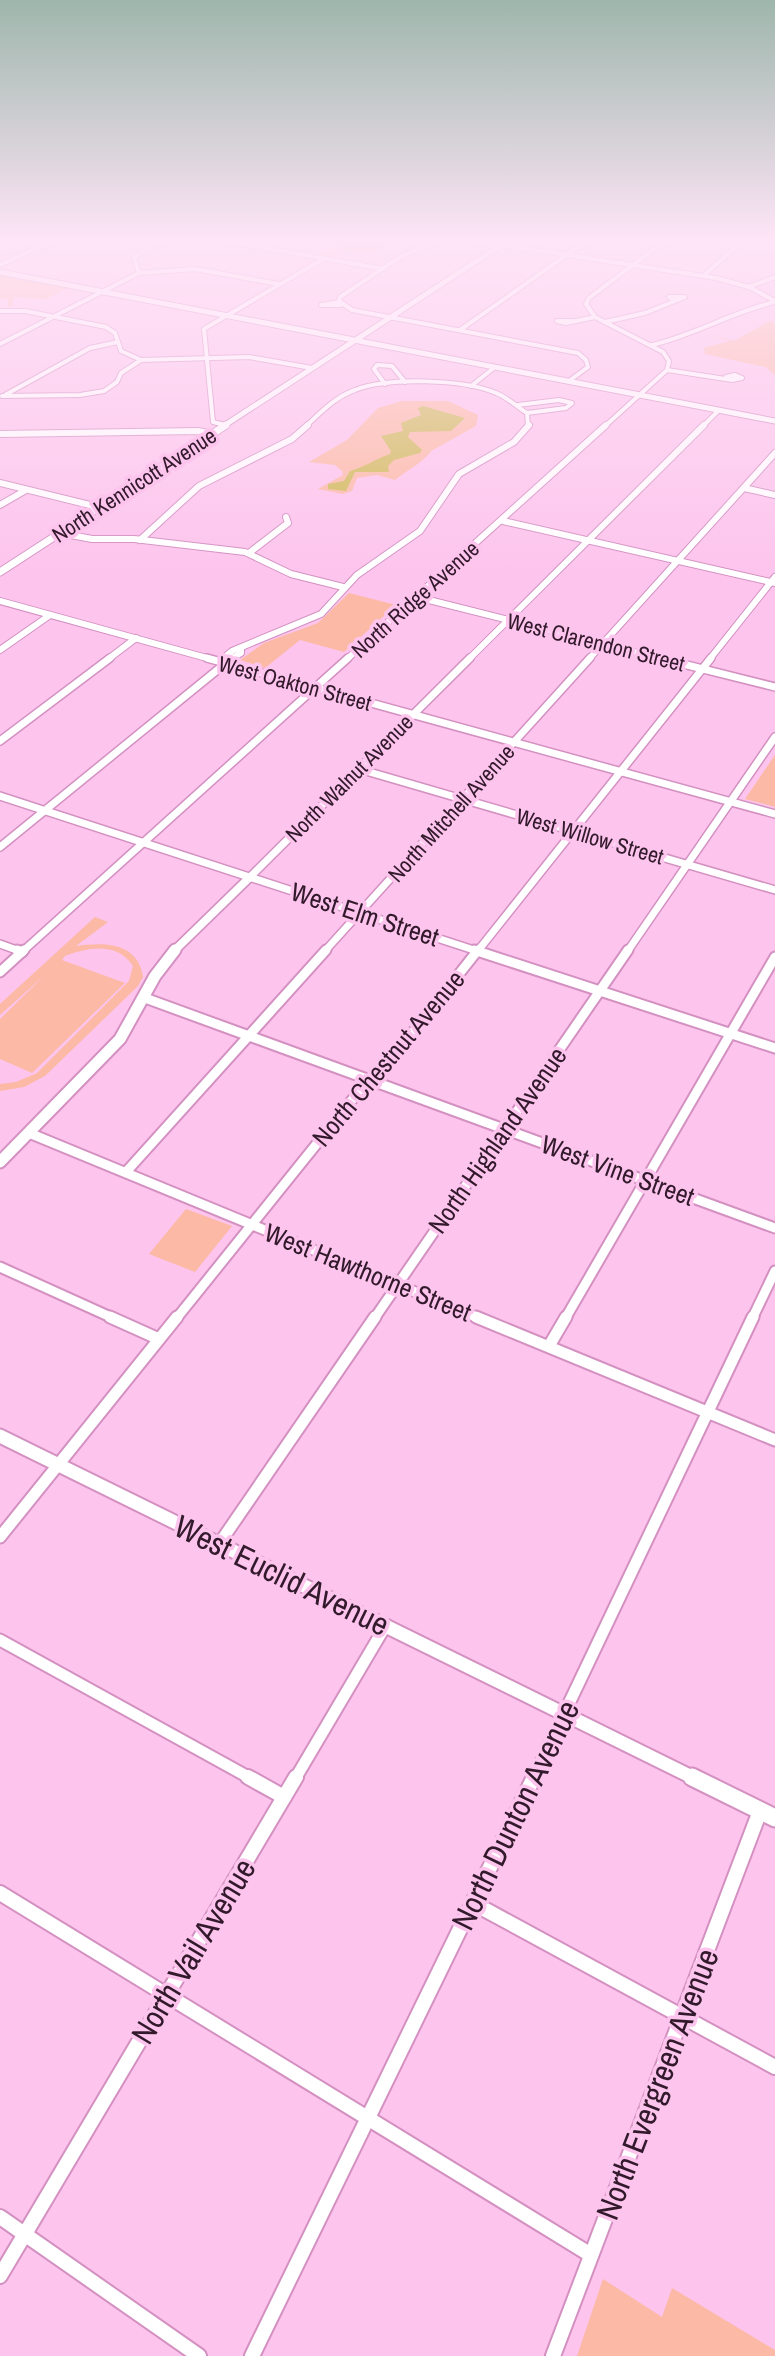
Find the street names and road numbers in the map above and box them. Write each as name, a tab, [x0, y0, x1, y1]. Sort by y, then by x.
street label: North Kennicott Avenue	[46, 421, 222, 549]
street label: North Ridge Avenue	[345, 534, 485, 664]
street label: West Clarendon Street	[504, 605, 688, 679]
street label: West Oakton Street	[215, 648, 375, 718]
street label: North Walnut Avenue	[278, 707, 420, 849]
street label: North Mitchell Avenue	[381, 737, 521, 889]
street label: West Willow Street	[513, 801, 667, 871]
street label: West Elm Street	[287, 874, 444, 954]
street label: North Chestnut Avenue	[304, 962, 472, 1154]
street label: North Highland Avenue	[420, 1040, 574, 1240]
street label: West Vine Street	[537, 1126, 699, 1214]
street label: West Hawthorne Street	[259, 1215, 477, 1329]
street label: West Euclid Avenue	[167, 1504, 397, 1646]
street label: North Dunton Avenue	[441, 1693, 589, 1937]
street label: North Vail Avenue	[121, 1850, 265, 2052]
street label: North Evergreen Avenue	[586, 1942, 728, 2226]

